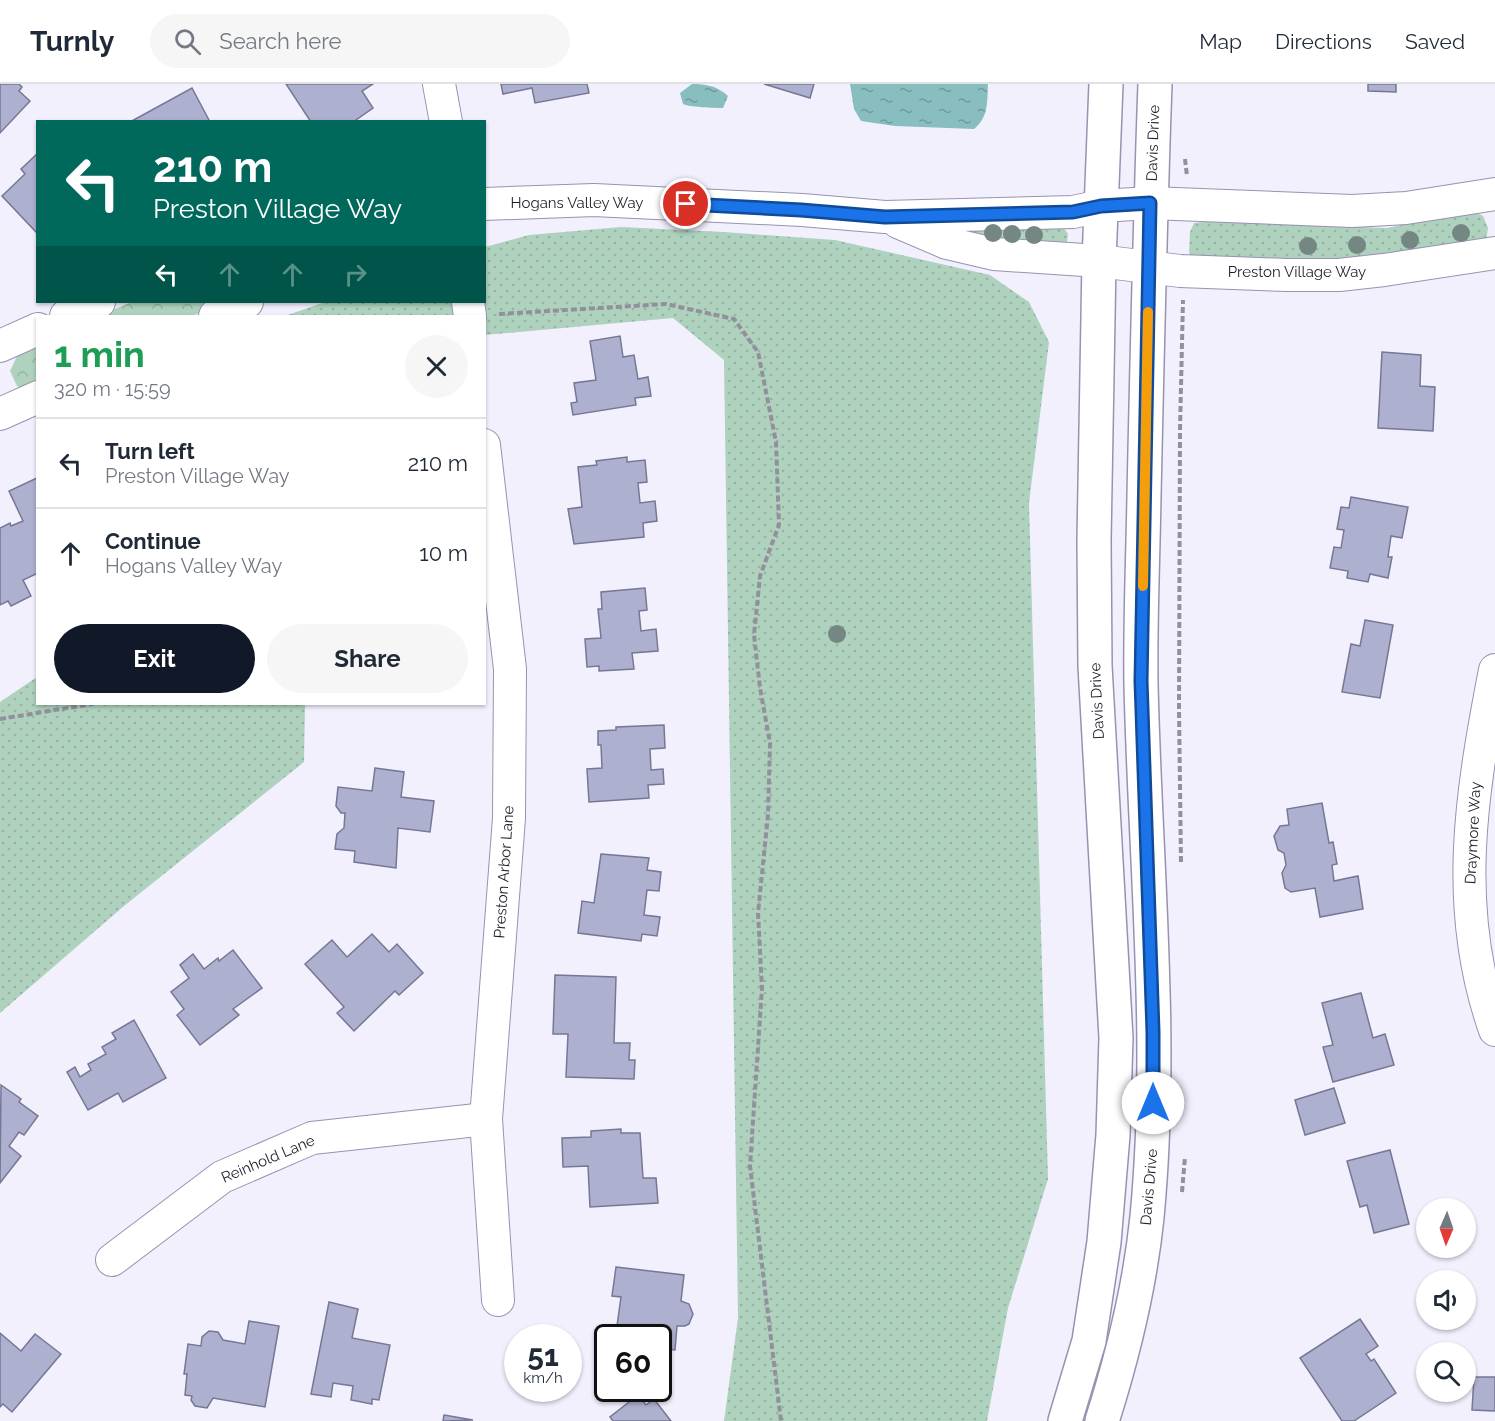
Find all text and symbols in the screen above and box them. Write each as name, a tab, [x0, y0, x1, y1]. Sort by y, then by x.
search box	[150, 14, 570, 68]
text: Turnly	[30, 25, 114, 58]
icon: search	[171, 25, 204, 58]
text: Search here	[219, 28, 341, 54]
text: Map	[1199, 29, 1242, 54]
text: Directions	[1275, 29, 1372, 54]
text: Saved	[1405, 29, 1465, 54]
street label: Davis Drive	[1143, 104, 1163, 182]
text: 210 m	[153, 143, 272, 192]
icon: left	[54, 144, 132, 222]
pin	[660, 178, 711, 229]
icon: arrive	[669, 187, 702, 220]
text: Preston Village Way	[153, 193, 402, 224]
street label: Hogans Valley Way	[511, 194, 643, 212]
icon: left	[150, 258, 183, 291]
icon: ahead	[213, 258, 246, 291]
icon: ahead	[276, 258, 309, 291]
icon: right	[339, 258, 372, 291]
street label: Preston Village Way	[1228, 263, 1366, 281]
text: 1 min	[54, 333, 145, 375]
button: close	[405, 335, 468, 398]
text: 320 m · 15:59	[54, 377, 171, 401]
text: Turn left	[105, 438, 195, 464]
icon: left	[54, 447, 87, 480]
text: 210 m	[408, 450, 468, 476]
text: Preston Village Way	[105, 464, 290, 488]
text: Continue	[105, 528, 201, 554]
icon: ahead	[54, 537, 87, 570]
text: 10 m	[419, 540, 468, 566]
text: Hogans Valley Way	[105, 554, 282, 578]
button: Exit	[54, 624, 255, 693]
button: Share	[267, 624, 468, 693]
street label: Davis Drive	[1086, 662, 1108, 740]
street label: Draymore Way	[1461, 781, 1485, 885]
street label: Preston Arbor Lane	[490, 805, 518, 939]
position arrow	[1121, 1071, 1185, 1135]
street label: Reinhold Lane	[219, 1131, 318, 1187]
street label: Davis Drive	[1137, 1148, 1161, 1226]
north arrow	[1416, 1198, 1476, 1258]
map controls	[1416, 1198, 1476, 1402]
button: sound	[1416, 1270, 1476, 1330]
speed limit sign: 60	[594, 1324, 672, 1402]
text: 51	[527, 1338, 559, 1373]
button: search	[1416, 1342, 1476, 1402]
text: km/h	[523, 1369, 563, 1387]

